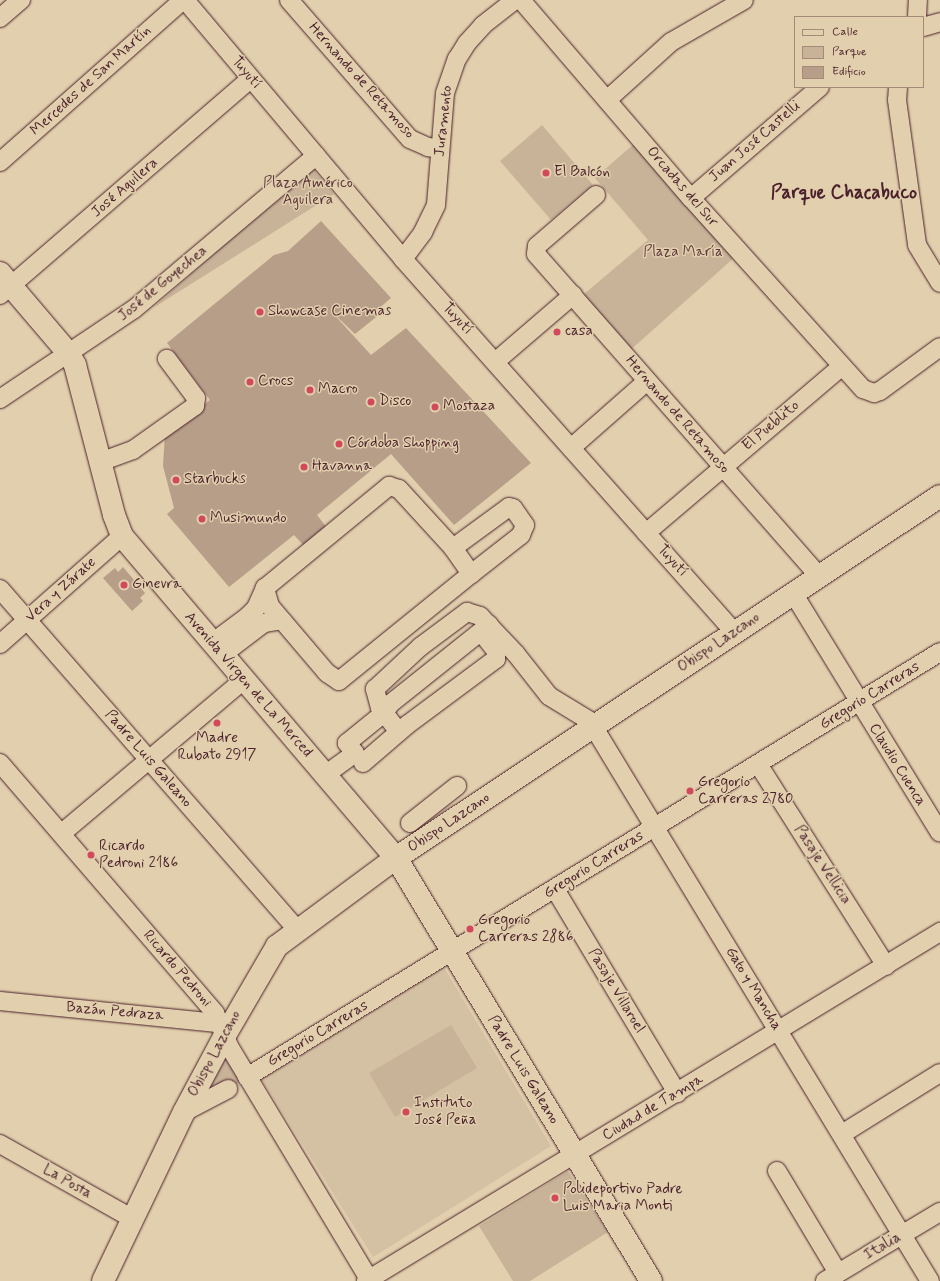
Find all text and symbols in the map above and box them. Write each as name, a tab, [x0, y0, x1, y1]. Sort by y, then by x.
legend	[794, 16, 924, 88]
street label: Hernando de Retamoso	[305, 20, 417, 142]
street label: Mercedes de San Martín	[27, 22, 155, 140]
text: Calle	[832, 24, 858, 40]
text: Parque	[832, 44, 867, 60]
street label: Tuyutí	[227, 53, 265, 93]
text: Edificio	[832, 64, 866, 80]
street label: Juramento	[431, 85, 457, 157]
street label: Juan José Castelli	[705, 97, 805, 187]
street label: Orcadas del Sur	[642, 143, 722, 231]
street label: José Aguilera	[88, 154, 162, 222]
place label: El Balcón	[554, 164, 611, 182]
marker: El Balcón	[541, 168, 551, 178]
park label: Plaza Américo Aguilera	[263, 174, 353, 209]
district label: Parque Chacabuco	[771, 182, 917, 204]
street label: José de Goyechea	[114, 242, 212, 326]
park label: Plaza María	[644, 244, 722, 262]
street label: Tuyutí	[438, 299, 476, 339]
place label: Showcase Cinemas	[268, 303, 392, 321]
marker: Showcase Cinemas	[255, 307, 265, 317]
place label: casa	[565, 323, 593, 341]
marker: casa	[552, 327, 562, 337]
street label: Hernando de Retamoso	[622, 353, 732, 477]
place label: Crocs	[258, 373, 293, 391]
marker: Crocs	[245, 377, 255, 387]
place label: Macro	[318, 381, 358, 399]
marker: Macro	[305, 385, 315, 395]
place label: Disco	[379, 393, 411, 411]
street label: El Pueblito	[738, 396, 804, 456]
marker: Disco	[366, 397, 376, 407]
place label: Mostaza	[443, 398, 495, 416]
marker: Mostaza	[430, 402, 440, 412]
place label: Córdoba Shopping	[347, 435, 459, 453]
marker: Córdoba Shopping	[334, 439, 344, 449]
place label: Havanna	[312, 458, 372, 476]
marker: Havanna	[299, 462, 309, 472]
place label: Starbucks	[184, 471, 246, 489]
marker: Starbucks	[171, 475, 181, 485]
place label: Musimundo	[210, 510, 287, 528]
marker: Musimundo	[197, 514, 207, 524]
street label: Tuyutí	[653, 541, 691, 581]
street label: Vera y Zárate	[22, 554, 100, 626]
place label: Ginevra	[132, 576, 182, 594]
marker: Ginevra	[119, 580, 129, 590]
street label: Avenida Virgen de La Merced	[180, 609, 316, 761]
street label: Obispo Lazcano	[675, 609, 763, 677]
street label: Gregorio Carreras	[816, 658, 924, 734]
street label: Padre Luis Galeano	[100, 705, 196, 813]
marker: Madre Rubato 2917	[212, 718, 222, 728]
street label: Claudio Cuenca	[864, 719, 930, 811]
place label: Madre Rubato 2917	[178, 729, 256, 764]
place label: Gregorio Carreras 2780	[698, 773, 793, 808]
marker: Gregorio Carreras 2780	[685, 786, 695, 796]
street label: Obispo Lazcano	[405, 789, 493, 857]
street label: Pasaje Vellicia	[790, 822, 854, 908]
street label: Gregorio Carreras	[540, 827, 648, 903]
place label: Ricardo Pedroni 2186	[99, 837, 178, 872]
marker: Ricardo Pedroni 2186	[86, 850, 96, 860]
place label: Gregorio Carreras 2886	[478, 911, 573, 946]
marker: Gregorio Carreras 2886	[465, 924, 475, 934]
street label: Ricardo Pedroni	[139, 927, 215, 1011]
street label: Gato y Mancha	[721, 944, 785, 1034]
street label: Pasaje Villaroel	[584, 945, 648, 1037]
street label: Gregorio Carreras	[264, 996, 372, 1072]
street label: Bazán Pedraza	[66, 999, 164, 1025]
street label: Obispo Lazcano	[185, 1008, 245, 1100]
street label: Padre Luis Galeano	[483, 1011, 563, 1129]
street label: Ciudad de Tampa	[602, 1073, 704, 1143]
place label: Instituto José Peña	[414, 1094, 476, 1129]
marker: Instituto José Peña	[401, 1107, 411, 1117]
street label: La Posta	[40, 1161, 94, 1203]
place label: Polideportivo Padre Luis Maria Monti	[563, 1180, 684, 1215]
marker: Polideportivo Padre Luis Maria Monti	[550, 1193, 560, 1203]
street label: Italia	[861, 1229, 905, 1265]

